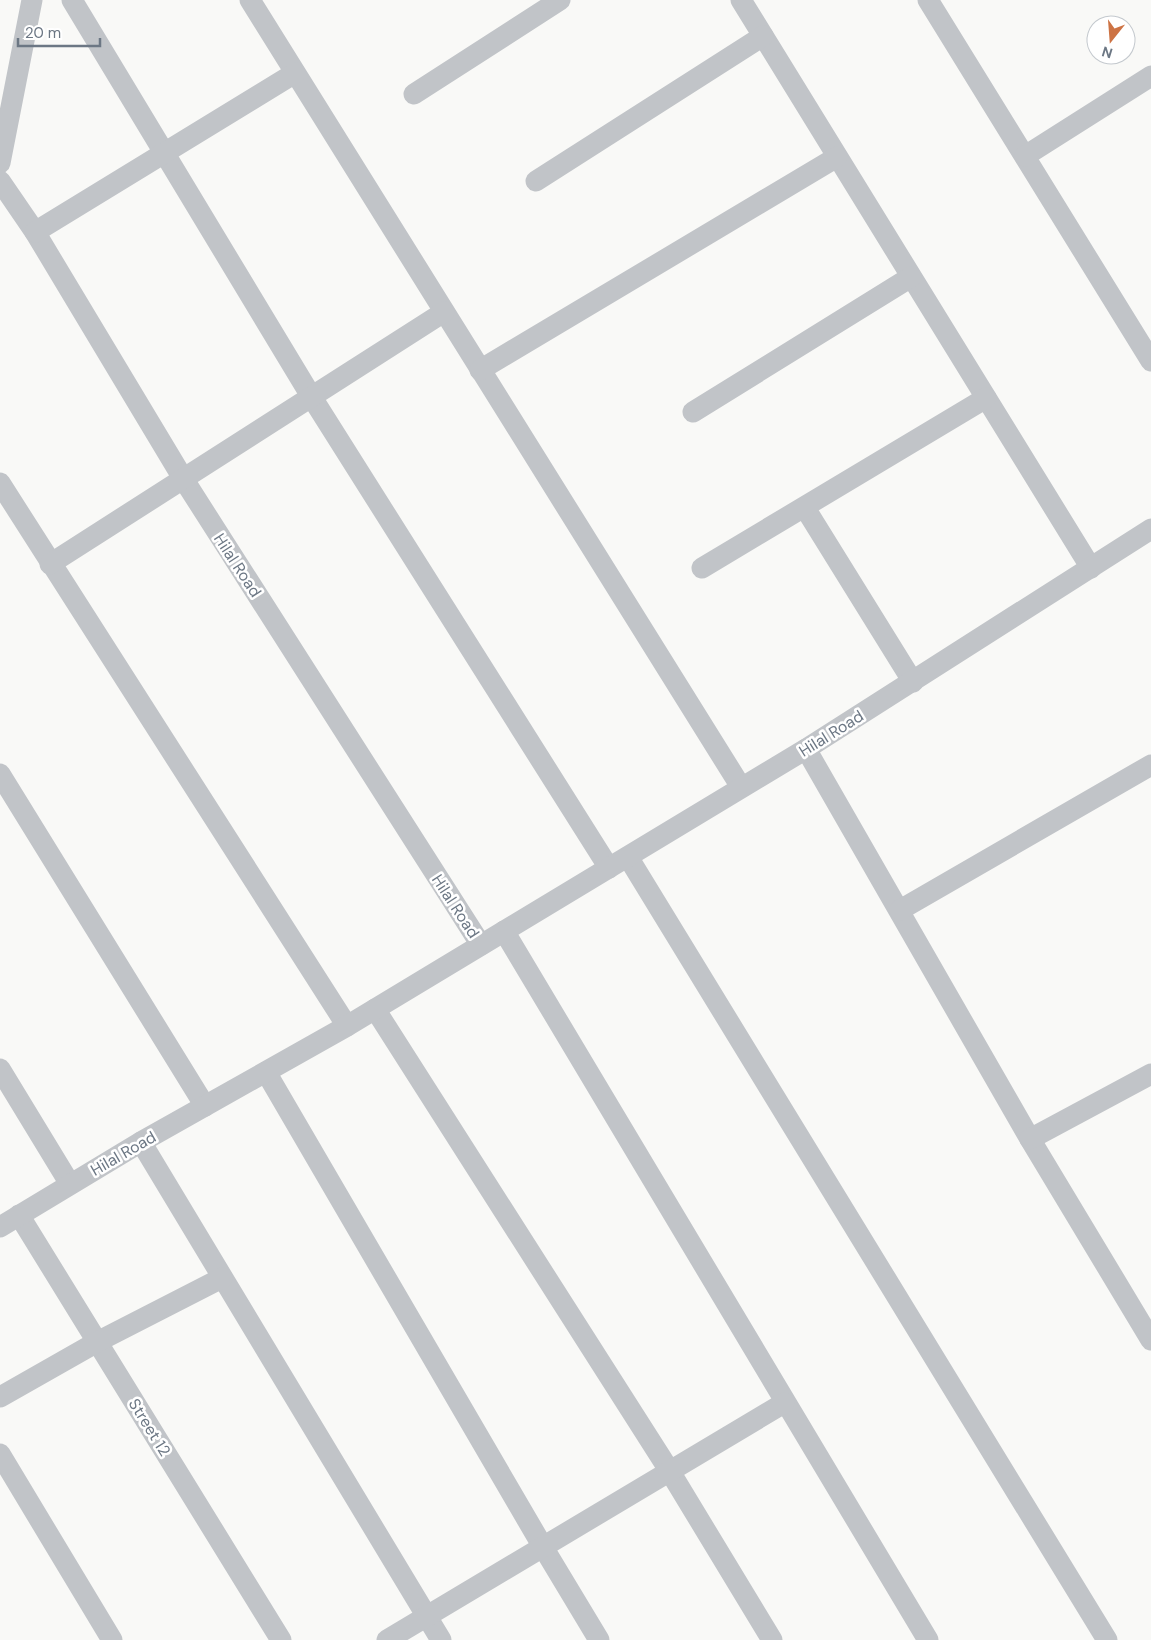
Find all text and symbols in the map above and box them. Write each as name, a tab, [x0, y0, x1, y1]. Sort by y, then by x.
scale bar	[18, 15, 100, 47]
north arrow	[1086, 15, 1136, 65]
text: 20 m	[25, 23, 61, 43]
text: N	[1100, 42, 1115, 63]
street label: Hilal Road	[209, 529, 266, 601]
street label: Hilal Road	[795, 705, 867, 761]
street label: Hilal Road	[427, 870, 484, 942]
street label: Hilal Road	[87, 1126, 160, 1181]
street label: Street 12	[124, 1395, 175, 1460]

